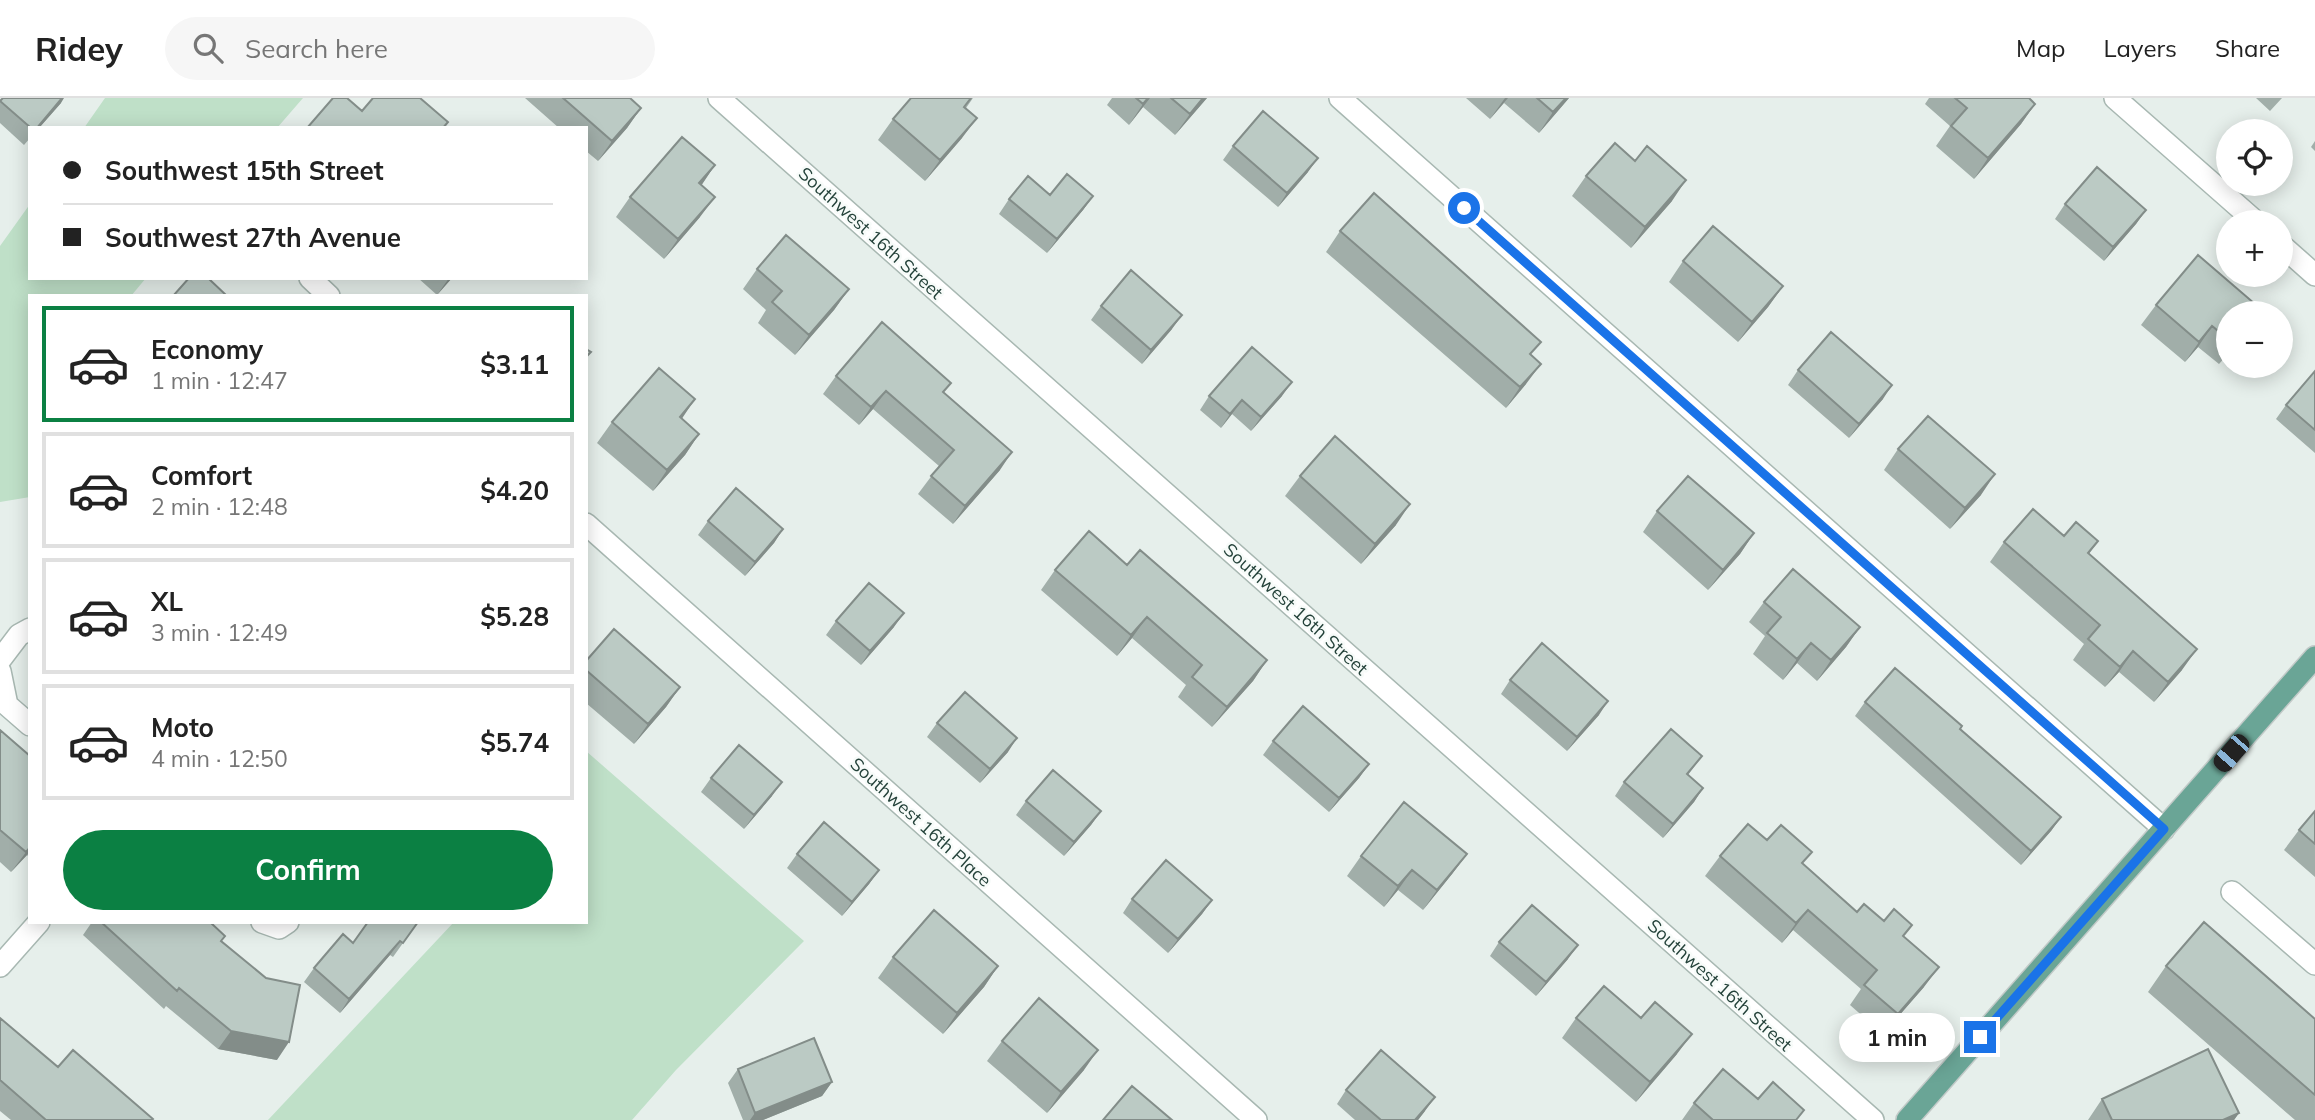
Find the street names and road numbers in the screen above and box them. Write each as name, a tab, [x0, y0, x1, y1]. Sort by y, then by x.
street label: Southwest 16th Street	[794, 162, 948, 304]
street label: Southwest 16th Street	[1219, 538, 1373, 680]
street label: Southwest 16th Place	[846, 752, 996, 892]
street label: Southwest 16th Street	[1643, 914, 1797, 1056]

